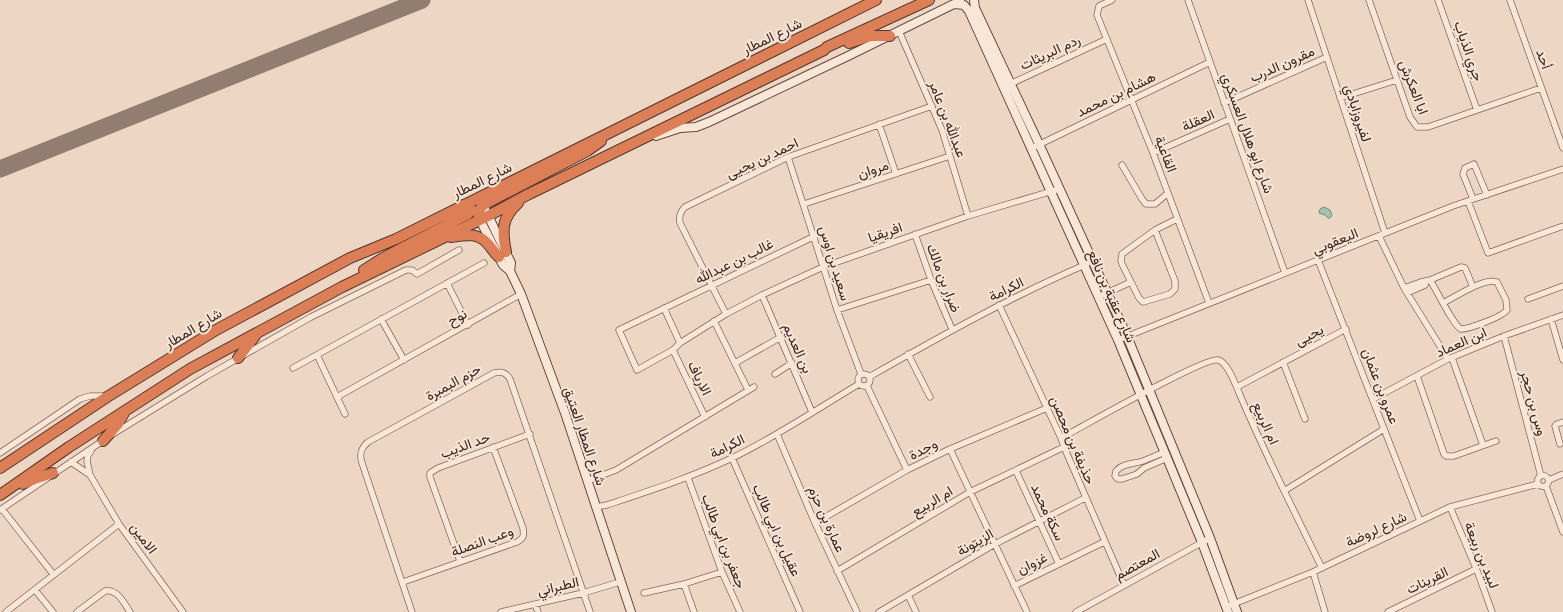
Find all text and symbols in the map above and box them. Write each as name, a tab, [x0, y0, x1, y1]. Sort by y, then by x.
street label: شارع المطار	[737, 12, 806, 60]
street label: جري الذياب	[1447, 18, 1490, 84]
street label: ردم البريثات	[1016, 28, 1083, 74]
street label: مقرون الدرب	[1246, 40, 1317, 86]
street label: أحد	[1532, 46, 1558, 71]
street label: ابا العكرش	[1395, 56, 1435, 117]
street label: هشام بن محمد	[1073, 65, 1159, 121]
street label: شارع ابو هلال العسكري	[1215, 70, 1280, 197]
street label: عبدالله بن عامر	[925, 76, 973, 160]
street label: لفيروزابادي	[1337, 81, 1378, 145]
street label: العقلة	[1178, 103, 1217, 135]
street label: احمد بن يحيى	[722, 132, 801, 183]
street label: القاعية	[1151, 133, 1183, 175]
street label: مروان	[855, 154, 891, 182]
street label: شارع المطار	[447, 156, 516, 204]
street label: افريقيا	[865, 216, 905, 246]
street label: اليعقوبي	[1309, 222, 1362, 261]
street label: سعيد بن اوس	[815, 223, 857, 303]
street label: غالب بن عبدالله	[691, 232, 776, 288]
street label: ضرار بن مالك	[923, 240, 967, 315]
street label: شارع عقبة بن نافع	[1082, 246, 1142, 346]
street label: الكرامة	[985, 271, 1027, 305]
street label: شارع المطار	[159, 302, 226, 354]
street label: نوح	[443, 303, 471, 331]
street label: يحيى	[1291, 318, 1326, 350]
street label: بن العديم	[779, 319, 819, 376]
street label: ابن العماد	[1432, 321, 1489, 361]
street label: عمرو بن عثمان	[1358, 345, 1406, 427]
street label: الارياف	[684, 357, 718, 398]
street label: حزم البمبرة	[421, 358, 484, 405]
street label: وس بن حجر	[1516, 367, 1553, 438]
street label: شارع المطار العتيق	[558, 384, 612, 488]
street label: حذيفة بن محصن	[1046, 392, 1102, 487]
street label: ام الربيع	[1247, 398, 1285, 448]
street label: حد الذيب	[437, 426, 492, 462]
street label: الكرامة	[706, 428, 748, 462]
street label: وجدة	[905, 432, 940, 464]
street label: عقيل بن ابي طالب	[746, 480, 807, 580]
street label: ام الربيع	[907, 480, 957, 522]
street label: سكة محمد	[1027, 480, 1071, 543]
street label: عمارة بن حزم	[804, 482, 852, 555]
street label: جعفر بن ابي طالب	[695, 490, 752, 592]
street label: شارع لروضة	[1342, 505, 1410, 553]
street label: الامين	[127, 518, 163, 557]
street label: لبيد بن ربيعة	[1461, 518, 1505, 591]
street label: وعب النصلة	[448, 520, 516, 561]
street label: الزيتونة	[952, 523, 997, 560]
street label: المعتصم	[1110, 542, 1163, 584]
street label: غزوان	[1013, 546, 1050, 578]
street label: القرينات	[1402, 560, 1451, 598]
street label: الطبراني	[535, 571, 581, 602]

